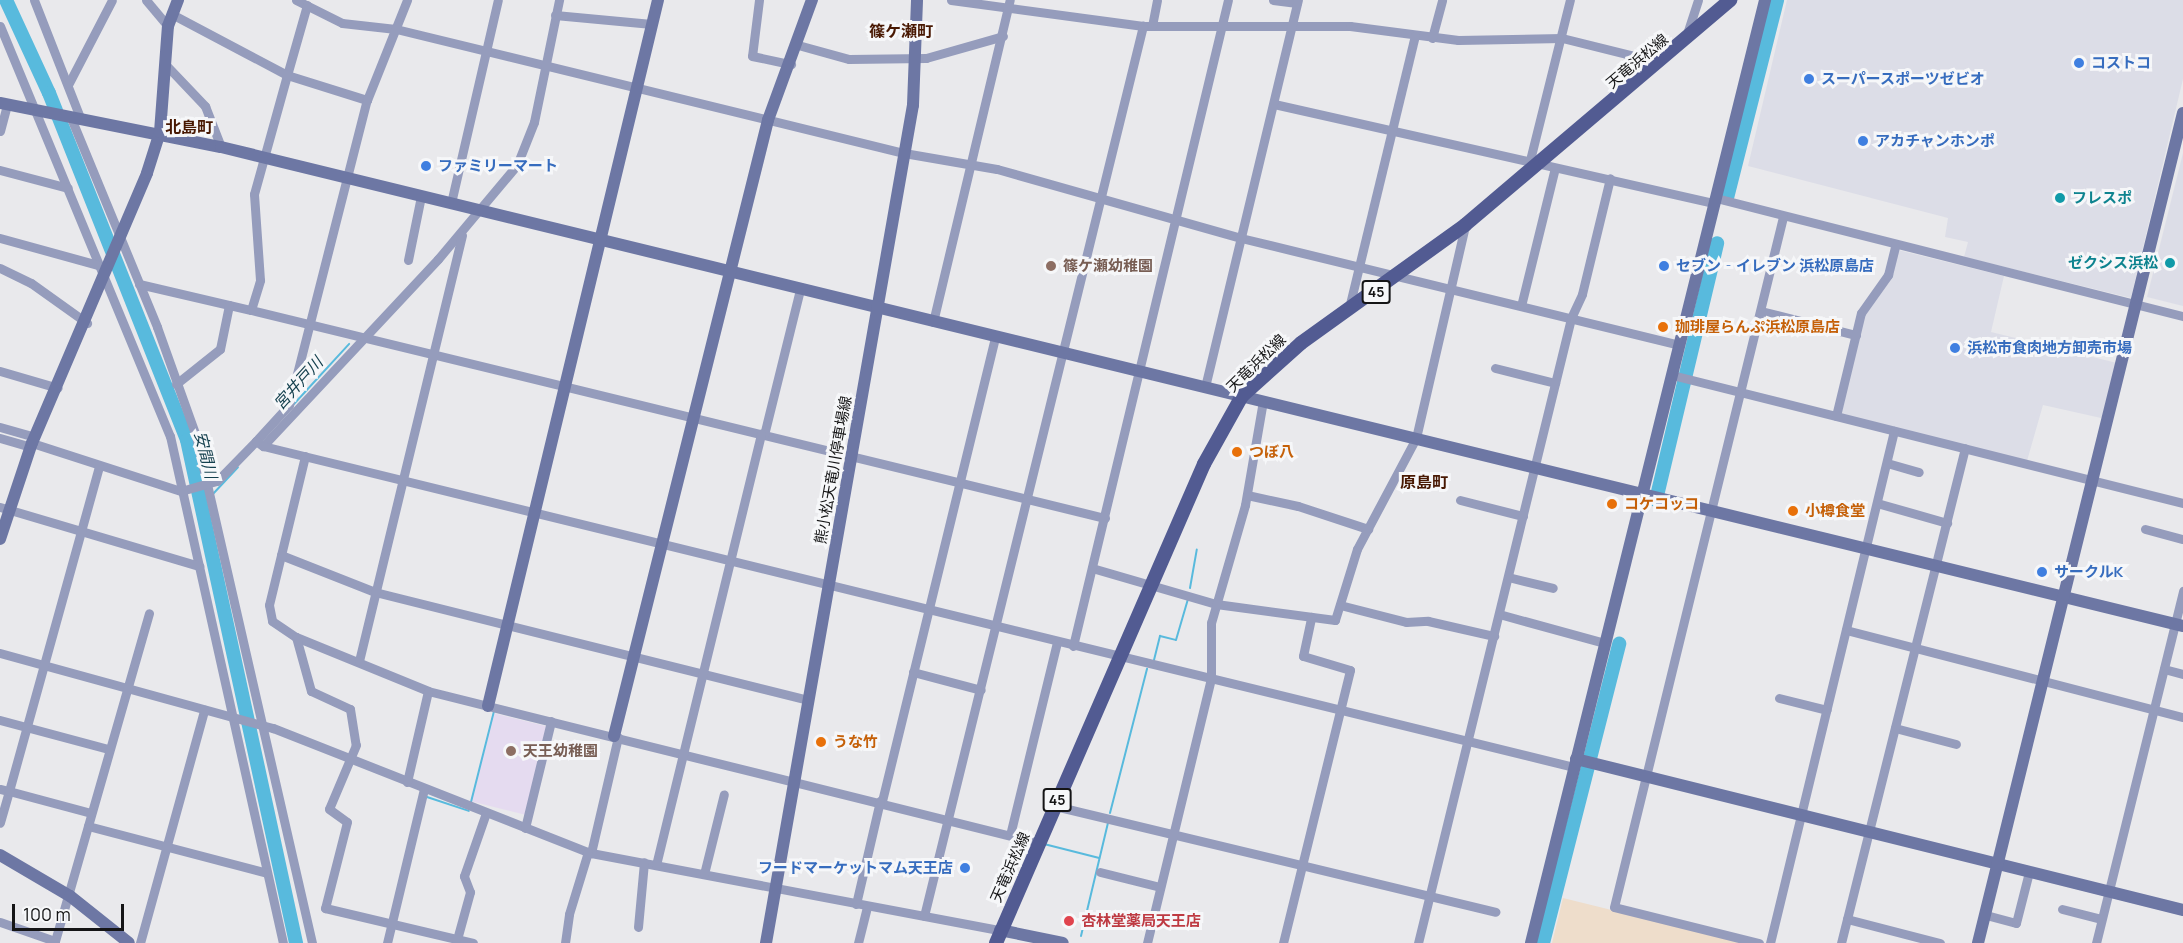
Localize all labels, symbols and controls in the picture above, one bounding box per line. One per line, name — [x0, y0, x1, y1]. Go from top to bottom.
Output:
district label: 篠ケ瀬町 — [869, 21, 933, 41]
street label: 天竜浜松線 — [1602, 30, 1672, 92]
place label: コストコ — [2091, 54, 2151, 72]
marker: コストコ — [2072, 56, 2086, 70]
place label: スーパースポーツゼビオ — [1821, 70, 1986, 88]
marker: スーパースポーツゼビオ — [1802, 72, 1816, 86]
district label: 北島町 — [165, 117, 213, 137]
place label: アカチャンホンポ — [1875, 132, 1995, 150]
marker: アカチャンホンポ — [1856, 134, 1870, 148]
place label: ファミリーマート — [438, 157, 558, 175]
marker: ファミリーマート — [419, 159, 433, 173]
place label: フレスポ — [2072, 189, 2132, 207]
marker: フレスポ — [2053, 191, 2067, 205]
place label: ゼクシス浜松 — [2068, 254, 2158, 272]
marker: ゼクシス浜松 — [2163, 256, 2177, 270]
place label: 篠ケ瀬幼稚園 — [1063, 257, 1153, 275]
place label: セブン‐イレブン 浜松原島店 — [1676, 257, 1874, 275]
marker: 篠ケ瀬幼稚園 — [1044, 259, 1058, 273]
marker: セブン‐イレブン 浜松原島店 — [1657, 259, 1671, 273]
road number: 45 — [1361, 281, 1391, 303]
place label: 珈琲屋らんぷ浜松原島店 — [1675, 318, 1840, 336]
marker: 珈琲屋らんぷ浜松原島店 — [1656, 320, 1670, 334]
street label: 天竜浜松線 — [1223, 330, 1289, 396]
place label: 浜松市食肉地方卸売市場 — [1967, 339, 2132, 357]
marker: 浜松市食肉地方卸売市場 — [1948, 341, 1962, 355]
water label: 宮井戸川 — [269, 353, 327, 413]
street label: 熊小松天竜川停車場線 — [811, 395, 855, 545]
water label: 安間川 — [191, 429, 221, 481]
place label: つぼ八 — [1249, 443, 1294, 461]
marker: つぼ八 — [1230, 445, 1244, 459]
district label: 原島町 — [1400, 472, 1448, 492]
place label: コケコッコ — [1624, 495, 1699, 513]
marker: コケコッコ — [1605, 497, 1619, 511]
place label: 小樽食堂 — [1805, 502, 1865, 520]
marker: 小樽食堂 — [1786, 504, 1800, 518]
place label: サークルK — [2054, 563, 2124, 581]
marker: サークルK — [2035, 565, 2049, 579]
place label: うな竹 — [833, 733, 878, 751]
marker: うな竹 — [814, 735, 828, 749]
place label: 天王幼稚園 — [523, 742, 598, 760]
marker: 天王幼稚園 — [504, 744, 518, 758]
road number: 45 — [1042, 789, 1072, 811]
street label: 天竜浜松線 — [987, 829, 1033, 905]
place label: フードマーケットマム天王店 — [758, 859, 953, 877]
marker: フードマーケットマム天王店 — [958, 861, 972, 875]
scale bar — [15, 892, 128, 930]
text: 100 m — [23, 902, 71, 926]
place label: 杏林堂薬局天王店 — [1081, 912, 1201, 930]
marker: 杏林堂薬局天王店 — [1062, 914, 1076, 928]

